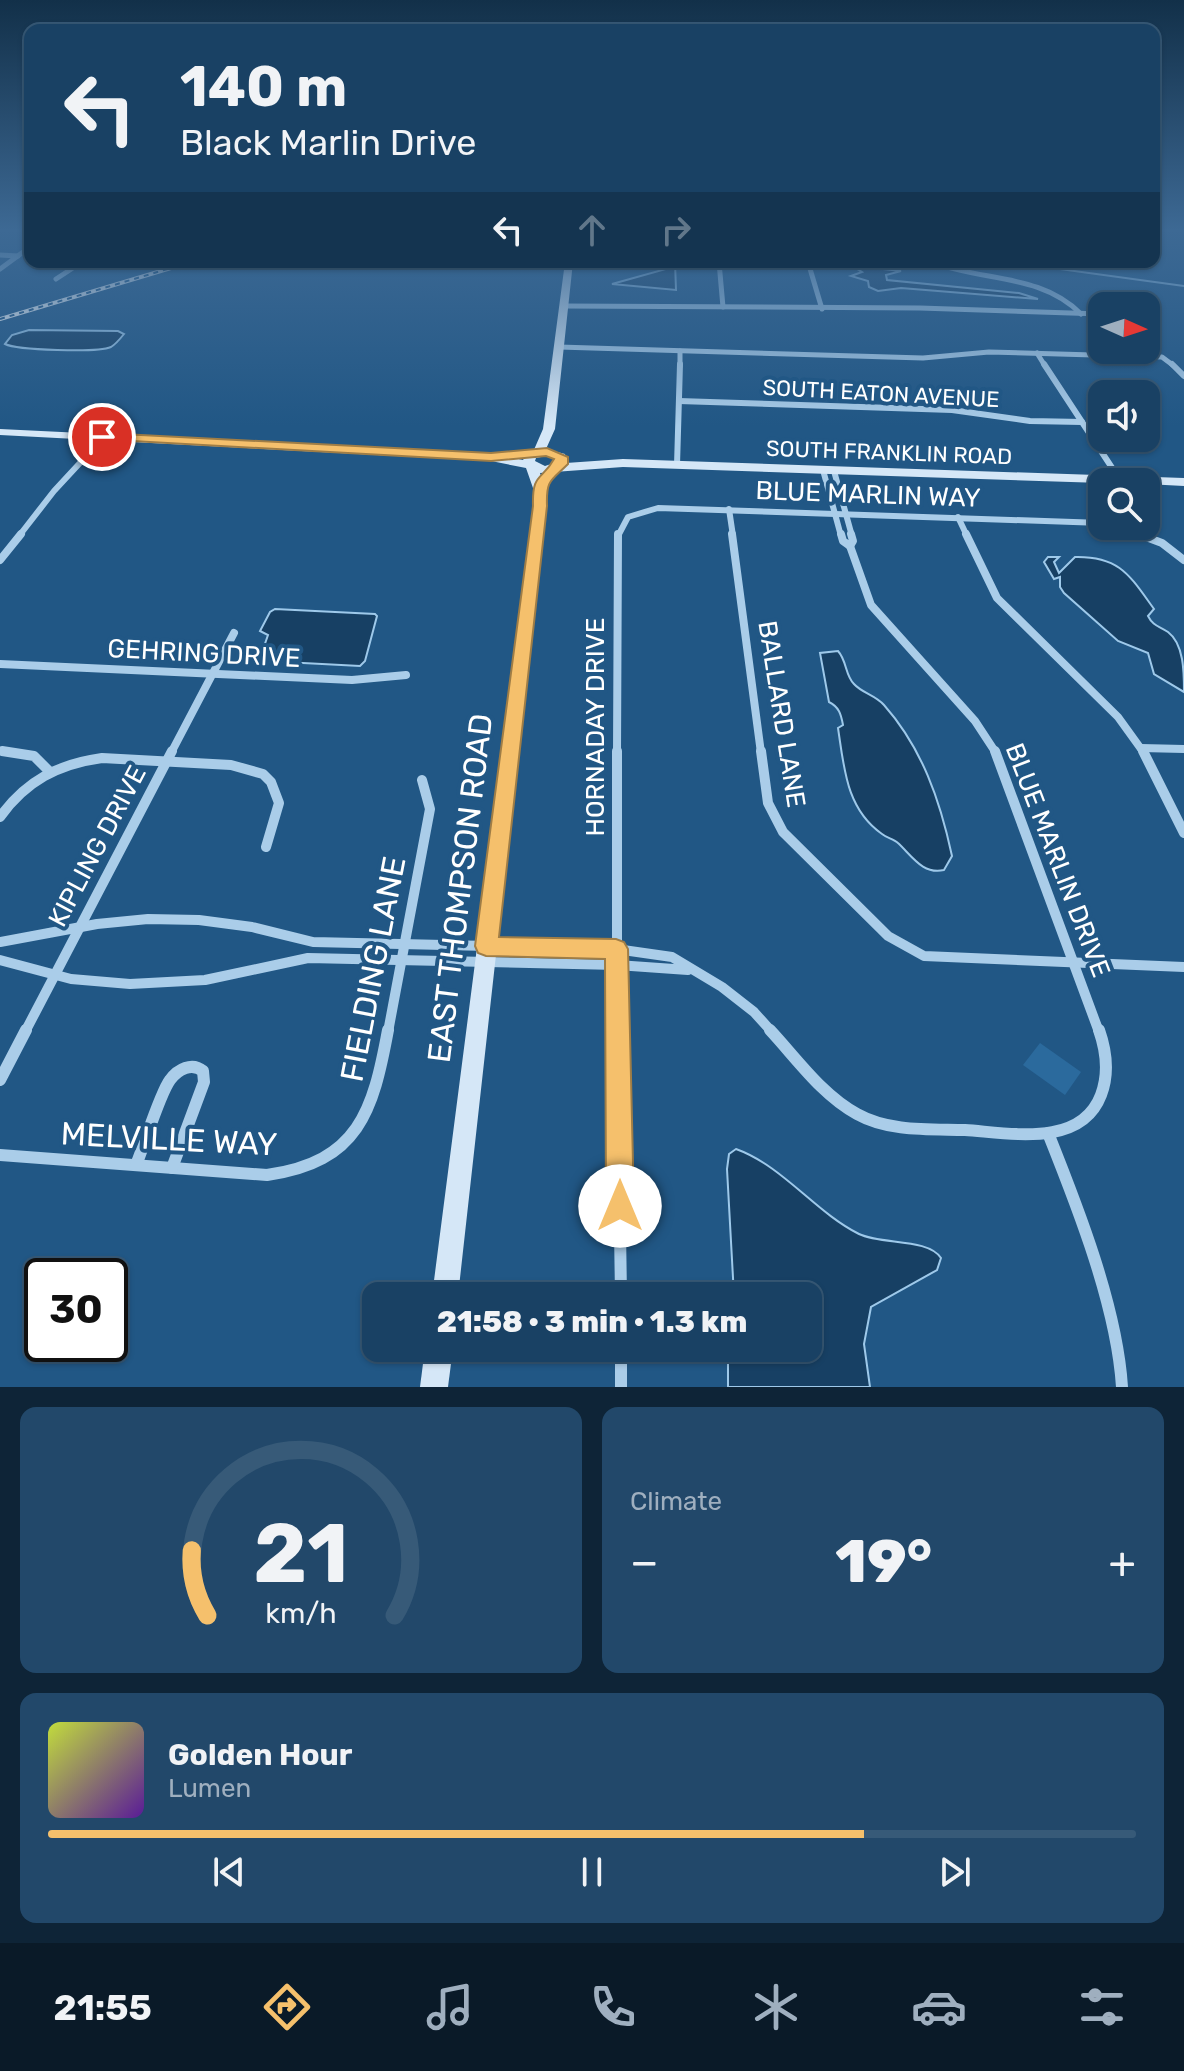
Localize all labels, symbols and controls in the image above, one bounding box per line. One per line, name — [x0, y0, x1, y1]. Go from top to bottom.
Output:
text: 140 m — [180, 54, 347, 120]
icon: left — [48, 56, 152, 160]
text: Black Marlin Drive — [180, 121, 476, 164]
icon: left — [486, 208, 530, 252]
icon: ahead — [570, 208, 614, 252]
icon: right — [654, 208, 698, 252]
north arrow — [1088, 292, 1160, 364]
map controls — [1088, 292, 1160, 540]
street label: SOUTH EATON AVENUE — [762, 374, 1000, 413]
button: sound — [1088, 380, 1160, 452]
pin — [68, 403, 136, 471]
icon: arrive — [80, 415, 124, 459]
street label: SOUTH FRANKLIN ROAD — [765, 435, 1013, 470]
button: search — [1088, 468, 1160, 540]
street label: BLUE MARLIN WAY — [755, 475, 981, 514]
street label: HORNADAY DRIVE — [580, 617, 611, 837]
street label: BALLARD LANE — [751, 619, 812, 810]
street label: GEHRING DRIVE — [107, 633, 301, 674]
street label: EAST THOMPSON ROAD — [420, 711, 500, 1065]
street label: BLUE MARLIN DRIVE — [999, 739, 1116, 982]
street label: KIPLING DRIVE — [42, 760, 153, 932]
street label: FIELDING LANE — [333, 853, 413, 1085]
street label: MELVILLE WAY — [60, 1114, 278, 1164]
position arrow — [578, 1164, 662, 1248]
speed limit sign: 30 — [24, 1258, 128, 1362]
text: 21:58 · 3 min · 1.3 km — [437, 1304, 747, 1340]
text: Climate — [630, 1486, 722, 1517]
text: 21 — [253, 1504, 349, 1603]
text: 19° — [835, 1526, 932, 1597]
text: − — [630, 1536, 659, 1588]
text: + — [1109, 1536, 1136, 1588]
text: km/h — [265, 1596, 337, 1630]
text: Golden Hour — [168, 1737, 352, 1773]
text: Lumen — [168, 1773, 251, 1804]
icon: previous — [207, 1850, 251, 1894]
icon: pause — [570, 1850, 614, 1894]
icon: next — [933, 1850, 977, 1894]
icon: directions — [259, 1979, 315, 2035]
icon: music — [422, 1979, 478, 2035]
icon: phone — [585, 1979, 641, 2035]
icon: climate — [748, 1979, 804, 2035]
icon: car — [911, 1979, 967, 2035]
icon: filters — [1074, 1979, 1130, 2035]
text: 21:55 — [54, 1986, 152, 2029]

